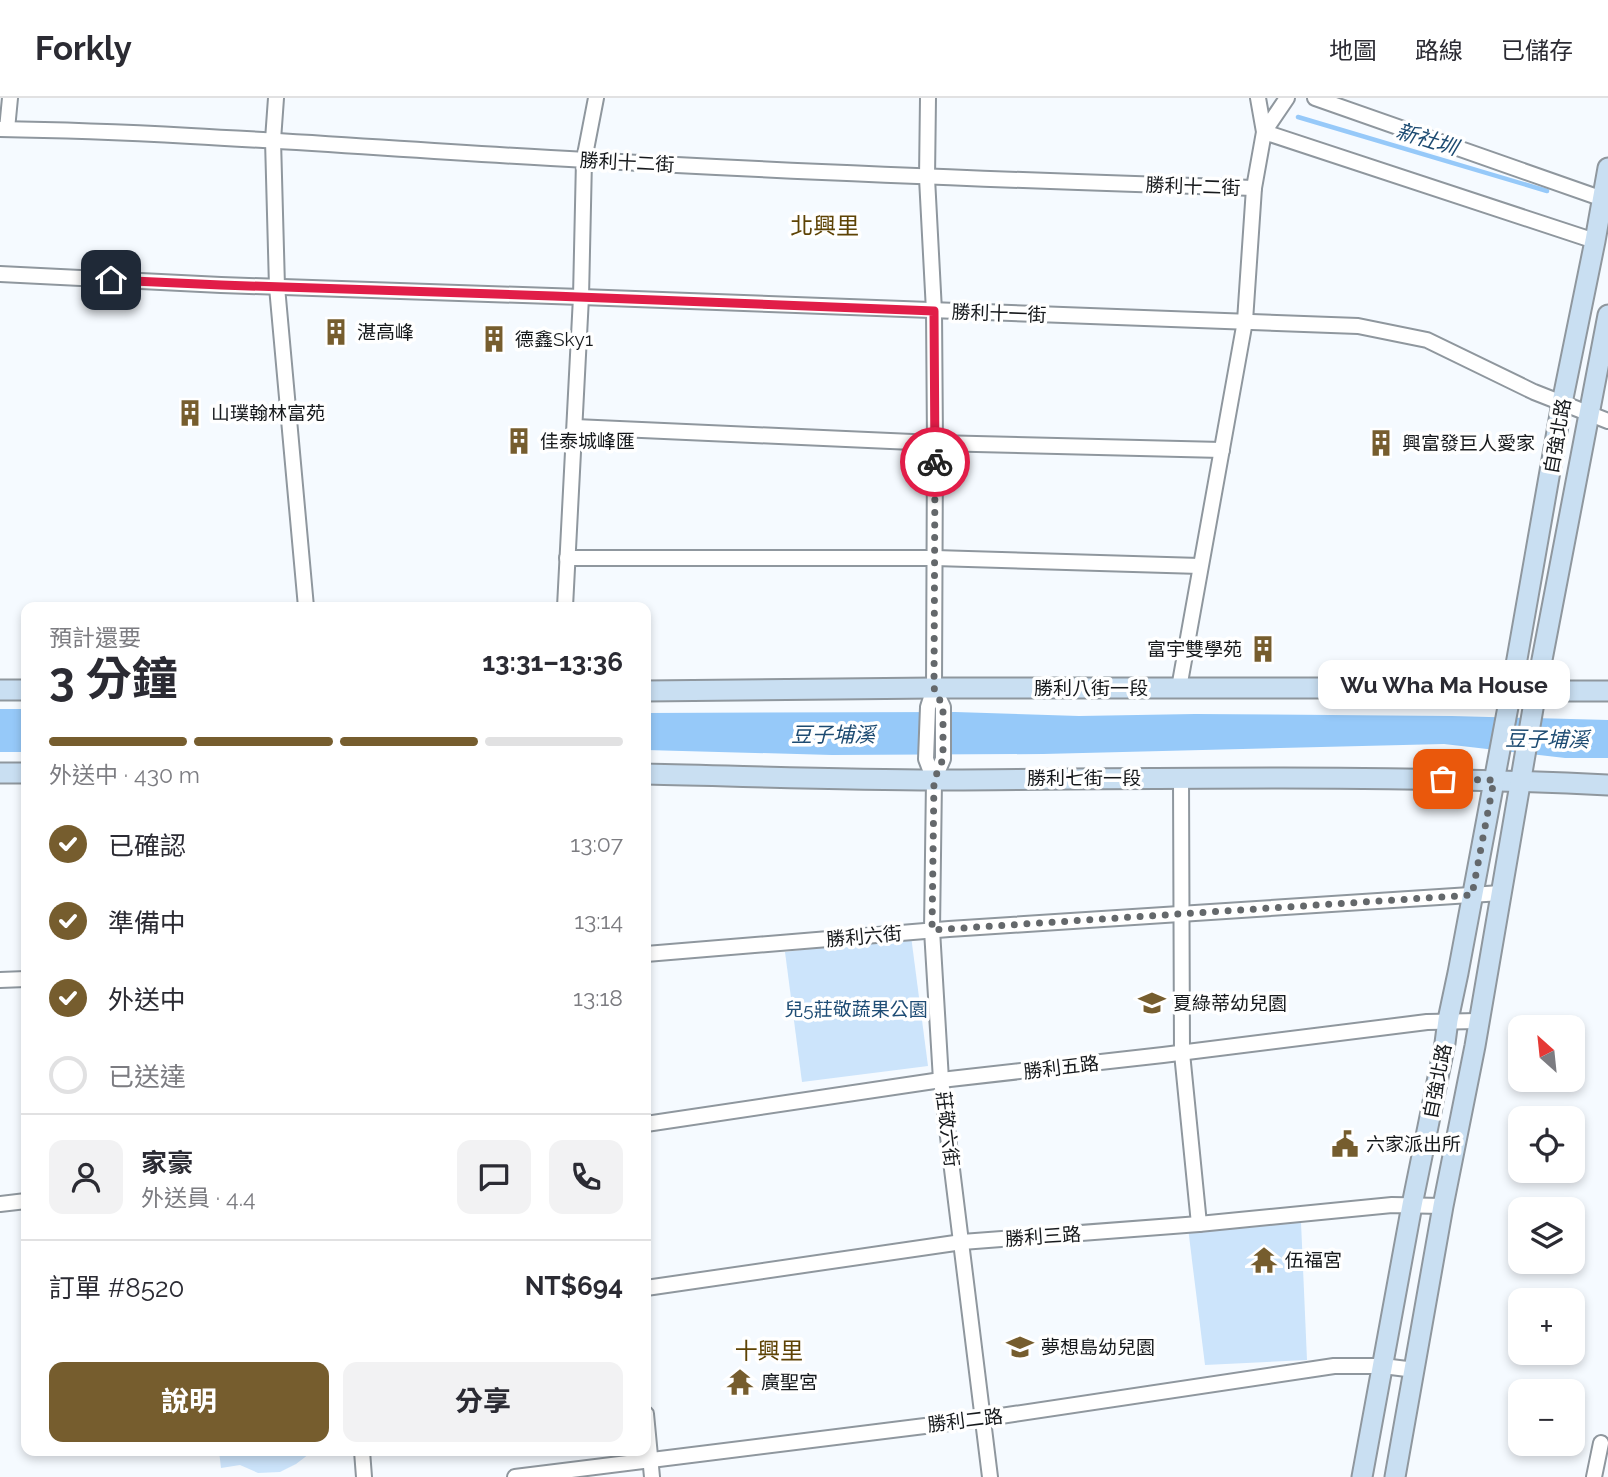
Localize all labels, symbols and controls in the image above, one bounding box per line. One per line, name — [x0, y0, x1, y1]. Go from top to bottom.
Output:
text: Forkly — [35, 29, 132, 68]
text: 地圖 — [1329, 36, 1377, 65]
text: 路線 — [1415, 36, 1463, 65]
text: 已儲存 — [1501, 36, 1573, 65]
water label: 新社圳 — [1393, 118, 1464, 161]
street label: 勝利十二街 — [579, 149, 675, 175]
street label: 勝利十二街 — [1145, 173, 1241, 199]
district label: 北興里 — [791, 212, 860, 239]
pin — [81, 250, 141, 310]
icon: home — [92, 261, 130, 299]
street label: 勝利十一街 — [951, 300, 1047, 326]
building icon: 湛高峰 — [321, 317, 351, 347]
place label: 湛高峰 — [357, 321, 414, 343]
building icon: 德鑫Sky1 — [479, 324, 509, 354]
place label: 德鑫Sky1 — [515, 328, 593, 350]
street label: 自強北路 — [1540, 397, 1574, 475]
building icon: 山璞翰林富苑 — [175, 398, 205, 428]
place label: 山璞翰林富苑 — [211, 402, 325, 424]
building icon: 佳泰城峰匯 — [504, 426, 534, 456]
courier — [900, 427, 970, 497]
building icon: 興富發巨人愛家 — [1366, 428, 1396, 458]
place label: 佳泰城峰匯 — [540, 430, 635, 452]
place label: 興富發巨人愛家 — [1402, 432, 1535, 454]
icon: bike — [916, 443, 954, 481]
text: 預計還要 — [49, 624, 141, 651]
building icon: 富宇雙學苑 — [1248, 634, 1278, 664]
place label: 富宇雙學苑 — [1147, 638, 1242, 660]
text: 13:31–13:36 — [482, 647, 623, 677]
text: 3 分鐘 — [49, 652, 178, 706]
callout: Wu Wha Ma House — [1317, 660, 1569, 709]
text: Wu Wha Ma House — [1340, 671, 1548, 698]
street label: 勝利八街一段 — [1034, 677, 1148, 699]
water label: 豆子埔溪 — [791, 722, 878, 747]
water label: 豆子埔溪 — [1505, 726, 1592, 752]
pin — [1413, 749, 1473, 809]
icon: bag — [1424, 760, 1462, 798]
text: 外送中 · 430 m — [49, 761, 200, 788]
street label: 勝利七街一段 — [1027, 767, 1141, 789]
icon: check — [49, 825, 87, 863]
text: 13:07 — [570, 830, 623, 857]
text: 已確認 — [108, 831, 186, 861]
icon: check — [49, 902, 87, 940]
text: 13:14 — [574, 907, 623, 934]
text: 準備中 — [108, 908, 186, 938]
street label: 勝利六街 — [825, 922, 903, 950]
icon: check — [49, 979, 87, 1017]
text: 13:18 — [573, 984, 623, 1011]
text: 外送中 — [108, 985, 186, 1015]
school or university icon: 夏綠蒂幼兒園 — [1137, 988, 1167, 1018]
place label: 夏綠蒂幼兒園 — [1173, 992, 1287, 1014]
park label: 兒5莊敬蔬果公園 — [784, 998, 928, 1020]
north arrow — [1508, 1015, 1586, 1092]
map controls — [1508, 1015, 1585, 1456]
street label: 自強北路 — [1419, 1042, 1455, 1120]
street label: 勝利五路 — [1022, 1051, 1100, 1083]
text: 已送達 — [108, 1062, 186, 1092]
street label: 莊敬六街 — [932, 1090, 964, 1168]
button: locate — [1508, 1106, 1585, 1183]
public building icon: 六家派出所 — [1330, 1129, 1360, 1159]
place label: 六家派出所 — [1366, 1133, 1461, 1155]
button: person — [49, 1140, 123, 1214]
button: chat — [457, 1140, 531, 1214]
button: phone — [549, 1140, 623, 1214]
text: 家豪 — [141, 1148, 193, 1178]
text: 外送員 · 4.4 — [141, 1184, 256, 1211]
button: layers — [1508, 1197, 1585, 1274]
street label: 勝利三路 — [1004, 1222, 1082, 1250]
temple icon: 伍福宮 — [1249, 1245, 1279, 1275]
place label: 伍福宮 — [1285, 1249, 1342, 1271]
text: NT$694 — [525, 1271, 623, 1301]
text: 訂單 #8520 — [49, 1273, 184, 1303]
button: + — [1508, 1288, 1585, 1365]
school or university icon: 夢想島幼兒園 — [1005, 1332, 1035, 1362]
place label: 夢想島幼兒園 — [1041, 1336, 1155, 1358]
district label: 十興里 — [735, 1337, 804, 1364]
button: 說明 — [49, 1362, 329, 1442]
button: 分享 — [343, 1362, 623, 1442]
temple icon: 廣聖宮 — [725, 1367, 755, 1397]
place label: 廣聖宮 — [761, 1371, 818, 1393]
button: − — [1508, 1379, 1585, 1456]
street label: 勝利二路 — [926, 1404, 1004, 1436]

